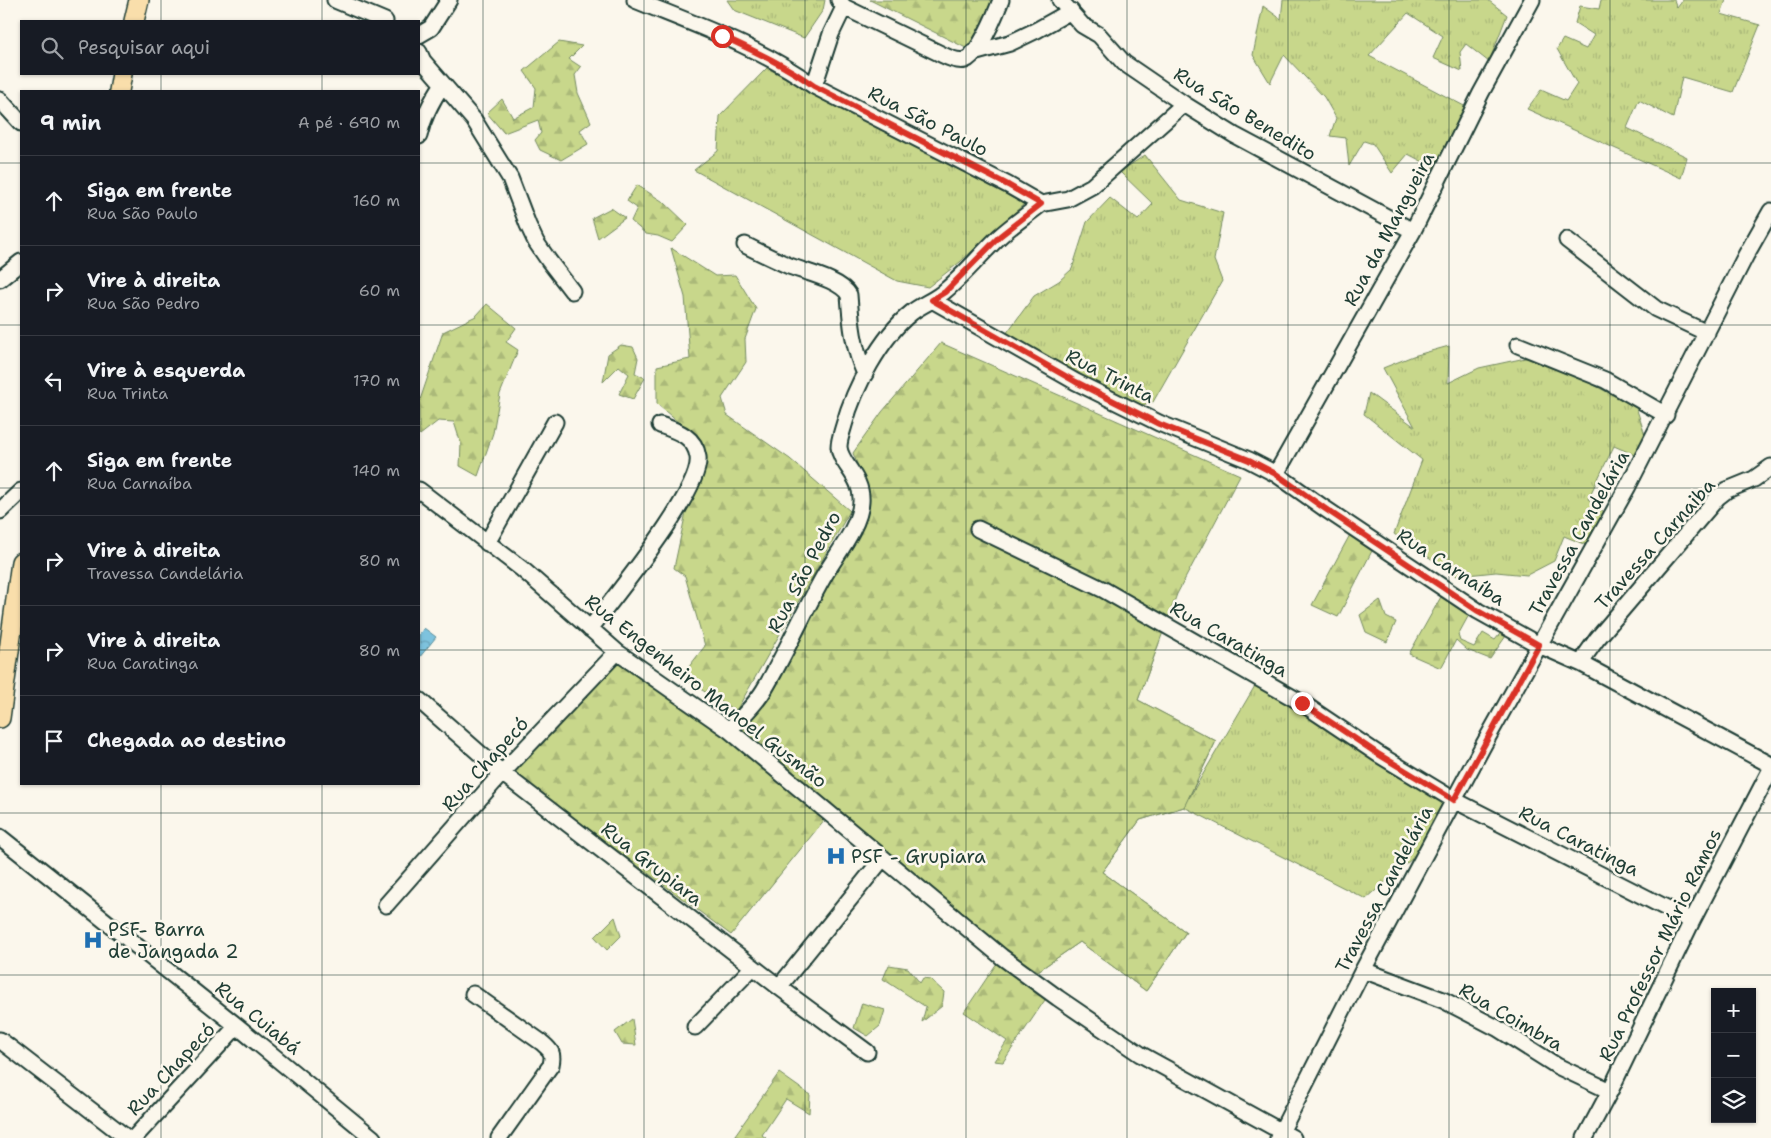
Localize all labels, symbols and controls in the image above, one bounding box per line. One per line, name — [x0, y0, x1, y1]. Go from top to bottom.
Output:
search box — [20, 20, 420, 75]
route start — [711, 25, 734, 48]
icon: search — [38, 34, 66, 62]
text: Pesquisar aqui — [78, 35, 210, 60]
street label: Rua São Benedito — [1169, 62, 1321, 166]
street label: Rua São Paulo — [864, 80, 992, 162]
text: 9 min — [40, 109, 101, 137]
text: A pé · 690 m — [298, 112, 400, 133]
street label: Rua da Mangueira — [1338, 147, 1440, 310]
text: Siga em frente — [87, 178, 232, 203]
icon: ahead — [40, 187, 68, 215]
text: 160 m — [353, 190, 400, 211]
text: Rua São Paulo — [87, 203, 198, 224]
text: Vire à direita — [87, 268, 220, 293]
icon: right — [40, 277, 68, 305]
text: 60 m — [359, 280, 400, 301]
text: Rua São Pedro — [87, 293, 200, 314]
street label: Rua Trinta — [1061, 343, 1159, 409]
text: Vire à esquerda — [87, 358, 245, 383]
icon: left — [40, 367, 68, 395]
text: 170 m — [353, 370, 400, 391]
text: Rua Trinta — [87, 383, 168, 404]
street label: Travessa Candelária — [1523, 446, 1635, 620]
text: Siga em frente — [87, 448, 232, 473]
icon: ahead — [40, 457, 68, 485]
text: 140 m — [353, 460, 400, 481]
text: Rua Carnaíba — [87, 473, 192, 494]
street label: Travessa Carnaiba — [1589, 473, 1721, 615]
street label: Rua São Pedro — [761, 507, 847, 637]
street label: Rua Carnaíba — [1392, 523, 1510, 612]
text: Vire à direita — [87, 538, 220, 563]
icon: right — [40, 547, 68, 575]
text: 80 m — [359, 550, 400, 571]
text: Travessa Candelária — [87, 563, 243, 584]
street label: Rua Engenheiro Manoel Gusmão — [580, 588, 832, 794]
street label: Rua Caratinga — [1166, 595, 1293, 683]
text: Vire à direita — [87, 628, 220, 653]
icon: right — [40, 637, 68, 665]
text: 80 m — [359, 640, 400, 661]
text: Rua Caratinga — [87, 653, 198, 674]
route end — [1291, 692, 1314, 715]
street label: Rua Chapecó — [436, 712, 534, 816]
icon: arrive — [40, 727, 68, 755]
text: Chegada ao destino — [87, 728, 286, 753]
street label: Rua Caratinga — [1515, 800, 1644, 882]
street label: Travessa Candelária — [1329, 801, 1439, 977]
street label: Rua Grupiara — [596, 817, 708, 912]
street label: Rua Professor Mário Ramos — [1593, 824, 1727, 1066]
place label: PSF - Grupiara — [851, 844, 986, 869]
hospital icon: PSF - Grupiara — [825, 845, 847, 867]
place label: PSF- Barra de Jangada 2 — [108, 917, 239, 964]
hospital icon: PSF- Barra de Jangada 2 — [82, 929, 104, 951]
street label: Rua Cuiabá — [210, 976, 306, 1060]
street label: Rua Coimbra — [1454, 977, 1568, 1057]
map controls — [1711, 988, 1756, 1123]
button: + — [1711, 988, 1756, 1033]
street label: Rua Chapecó — [121, 1017, 221, 1121]
button: − — [1711, 1033, 1756, 1078]
button: layers — [1711, 1078, 1756, 1123]

